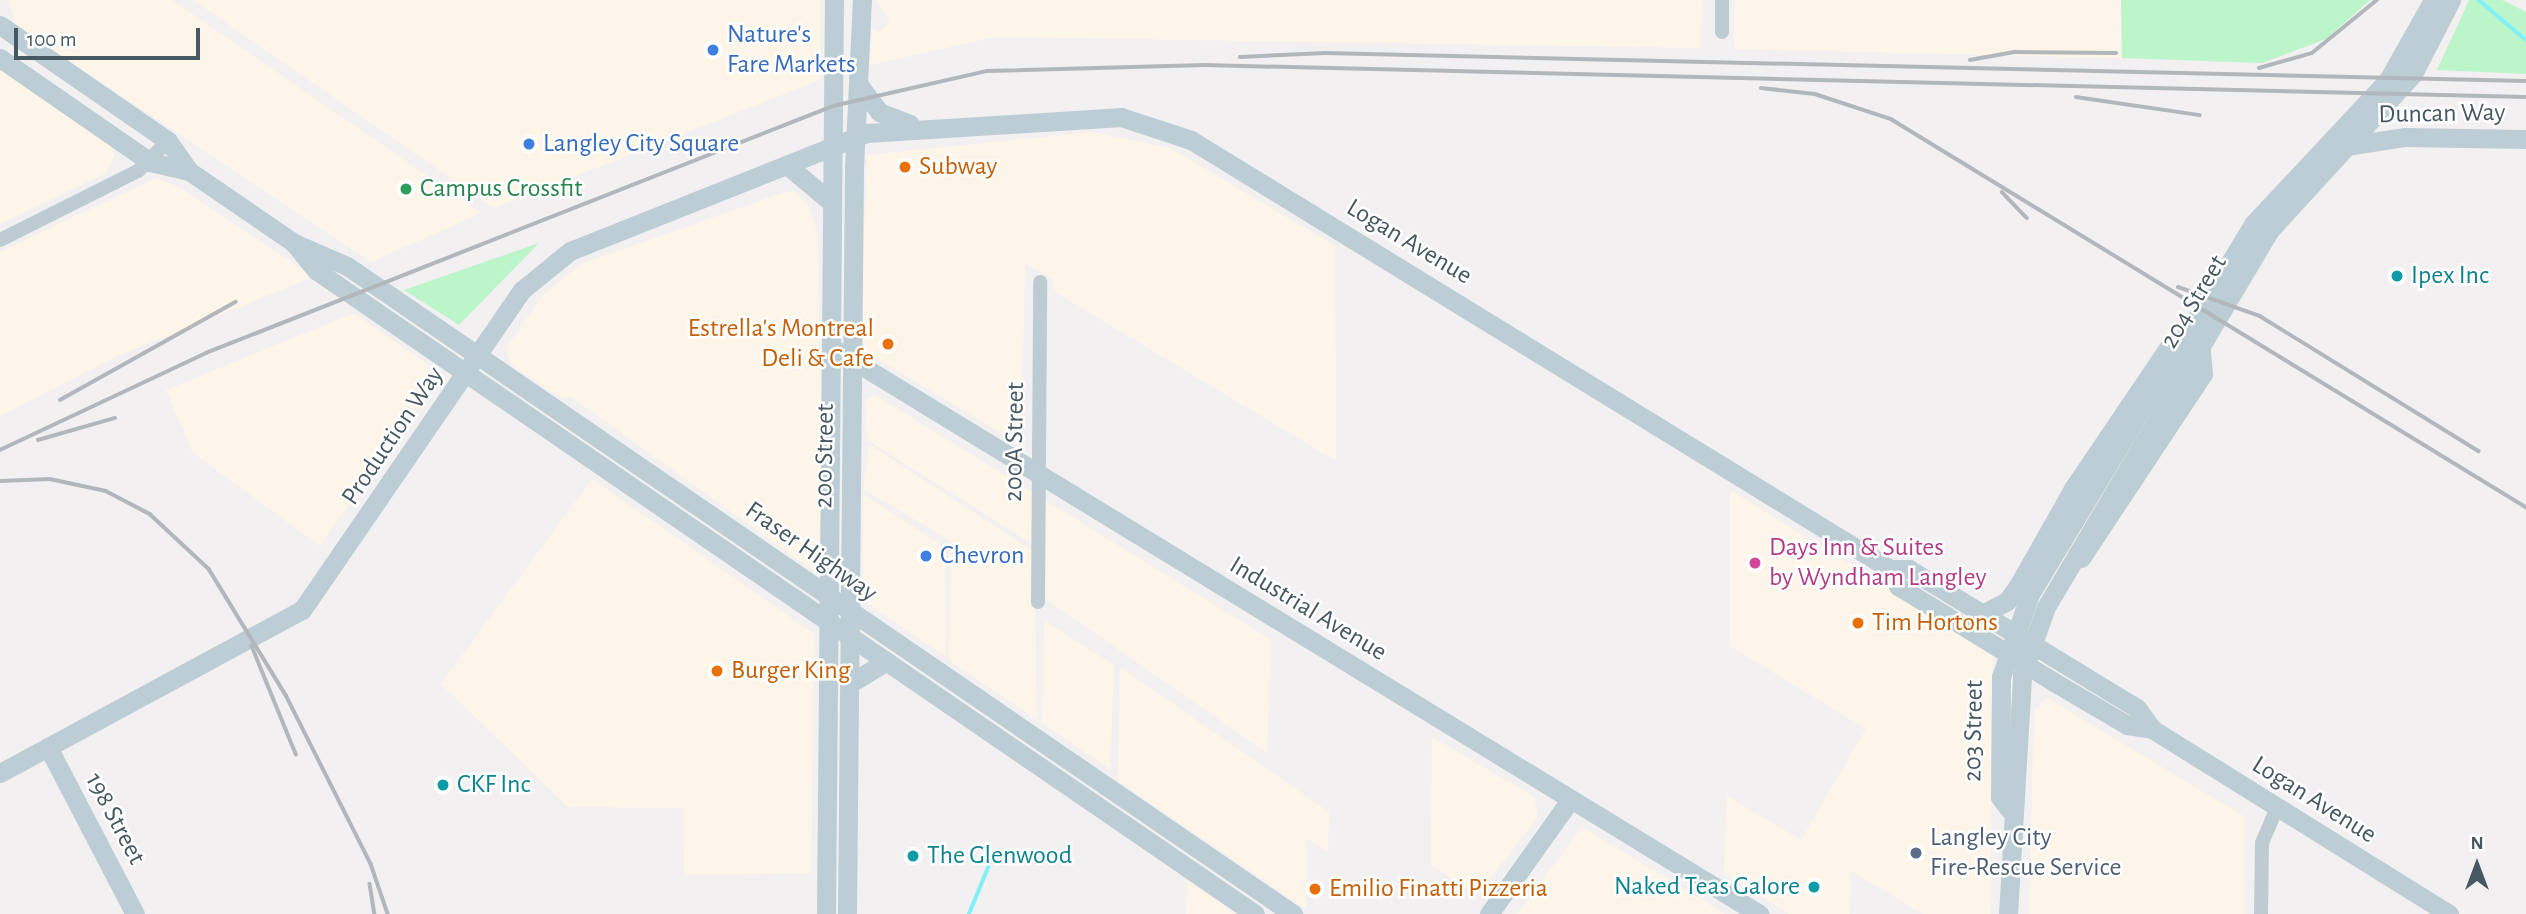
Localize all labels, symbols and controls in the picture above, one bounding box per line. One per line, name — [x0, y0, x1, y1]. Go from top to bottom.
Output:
scale bar — [18, 14, 203, 58]
place label: Nature's Fare Markets — [727, 19, 856, 80]
text: 100 m — [27, 29, 77, 50]
marker: Nature's Fare Markets — [705, 42, 721, 58]
street label: Duncan Way — [2378, 97, 2506, 131]
place label: Langley City Square — [543, 128, 739, 160]
marker: Langley City Square — [521, 136, 537, 152]
place label: Subway — [919, 151, 997, 183]
marker: Subway — [897, 159, 913, 175]
place label: Campus Crossfit — [420, 173, 583, 205]
marker: Campus Crossfit — [398, 181, 414, 197]
street label: Logan Avenue — [1341, 192, 1477, 292]
street label: 204 Street — [2154, 250, 2234, 354]
place label: Ipex Inc — [2411, 260, 2489, 292]
marker: Ipex Inc — [2389, 268, 2405, 284]
place label: Estrella's Montreal Deli & Cafe — [688, 313, 874, 374]
marker: Estrella's Montreal Deli & Cafe — [880, 336, 896, 352]
street label: Production Way — [335, 361, 451, 511]
street label: 200A Street — [998, 382, 1032, 502]
street label: 200 Street — [808, 403, 842, 509]
street label: Fraser Highway — [739, 495, 883, 609]
place label: Days Inn & Suites by Wyndham Langley — [1769, 532, 1986, 594]
place label: Chevron — [940, 540, 1024, 572]
marker: Chevron — [918, 548, 934, 564]
street label: Industrial Avenue — [1224, 550, 1392, 668]
marker: Days Inn & Suites by Wyndham Langley — [1747, 555, 1763, 571]
place label: Tim Hortons — [1872, 607, 1998, 639]
marker: Tim Hortons — [1850, 615, 1866, 631]
place label: Burger King — [731, 655, 850, 687]
marker: Burger King — [709, 663, 725, 679]
street label: 203 Street — [1958, 680, 1990, 782]
street label: Logan Avenue — [2246, 749, 2382, 851]
street label: 198 Street — [78, 768, 152, 870]
place label: CKF Inc — [457, 769, 530, 801]
marker: CKF Inc — [435, 777, 451, 793]
place label: Langley City Fire-Rescue Service — [1930, 822, 2121, 884]
north arrow — [2442, 830, 2512, 900]
text: N — [2470, 834, 2484, 853]
place label: The Glenwood — [927, 840, 1072, 872]
marker: Langley City Fire-Rescue Service — [1908, 845, 1924, 861]
marker: The Glenwood — [905, 848, 921, 864]
place label: Naked Teas Galore — [1614, 871, 1800, 903]
place label: Emilio Finatti Pizzeria — [1329, 873, 1548, 905]
marker: Naked Teas Galore — [1806, 879, 1822, 895]
marker: Emilio Finatti Pizzeria — [1307, 881, 1323, 897]

